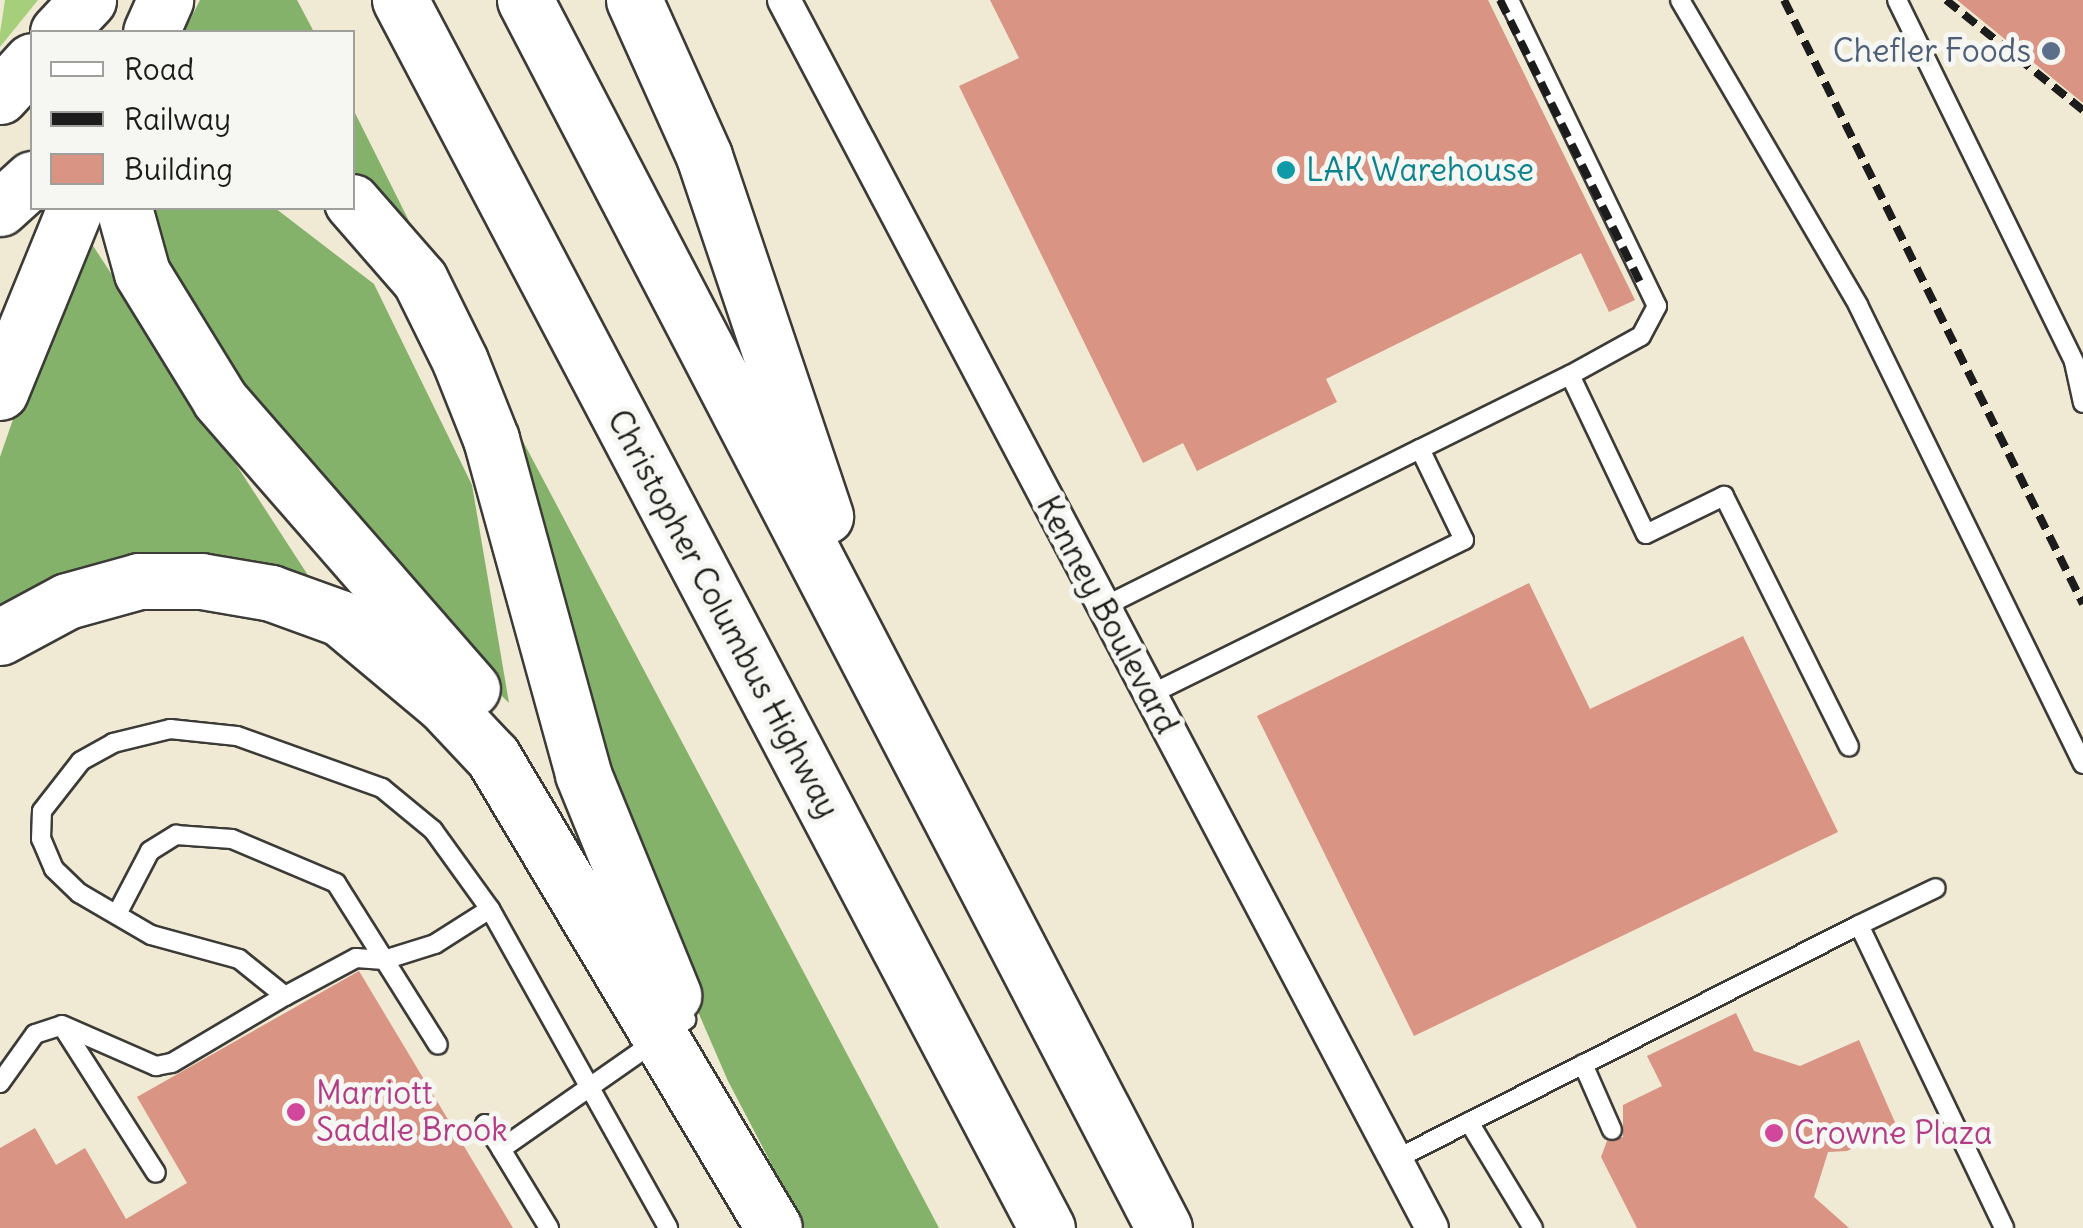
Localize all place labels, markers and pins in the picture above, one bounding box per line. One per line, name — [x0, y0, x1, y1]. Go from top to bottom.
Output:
place label: Chefler Foods — [1833, 32, 2031, 70]
marker: Chefler Foods — [2040, 40, 2062, 62]
place label: LAK Warehouse — [1306, 151, 1534, 189]
marker: LAK Warehouse — [1275, 159, 1297, 181]
place label: Marriott Saddle Brook — [316, 1075, 508, 1150]
marker: Marriott Saddle Brook — [285, 1101, 307, 1123]
place label: Crowne Plaza — [1794, 1114, 1992, 1152]
marker: Crowne Plaza — [1763, 1122, 1785, 1144]

